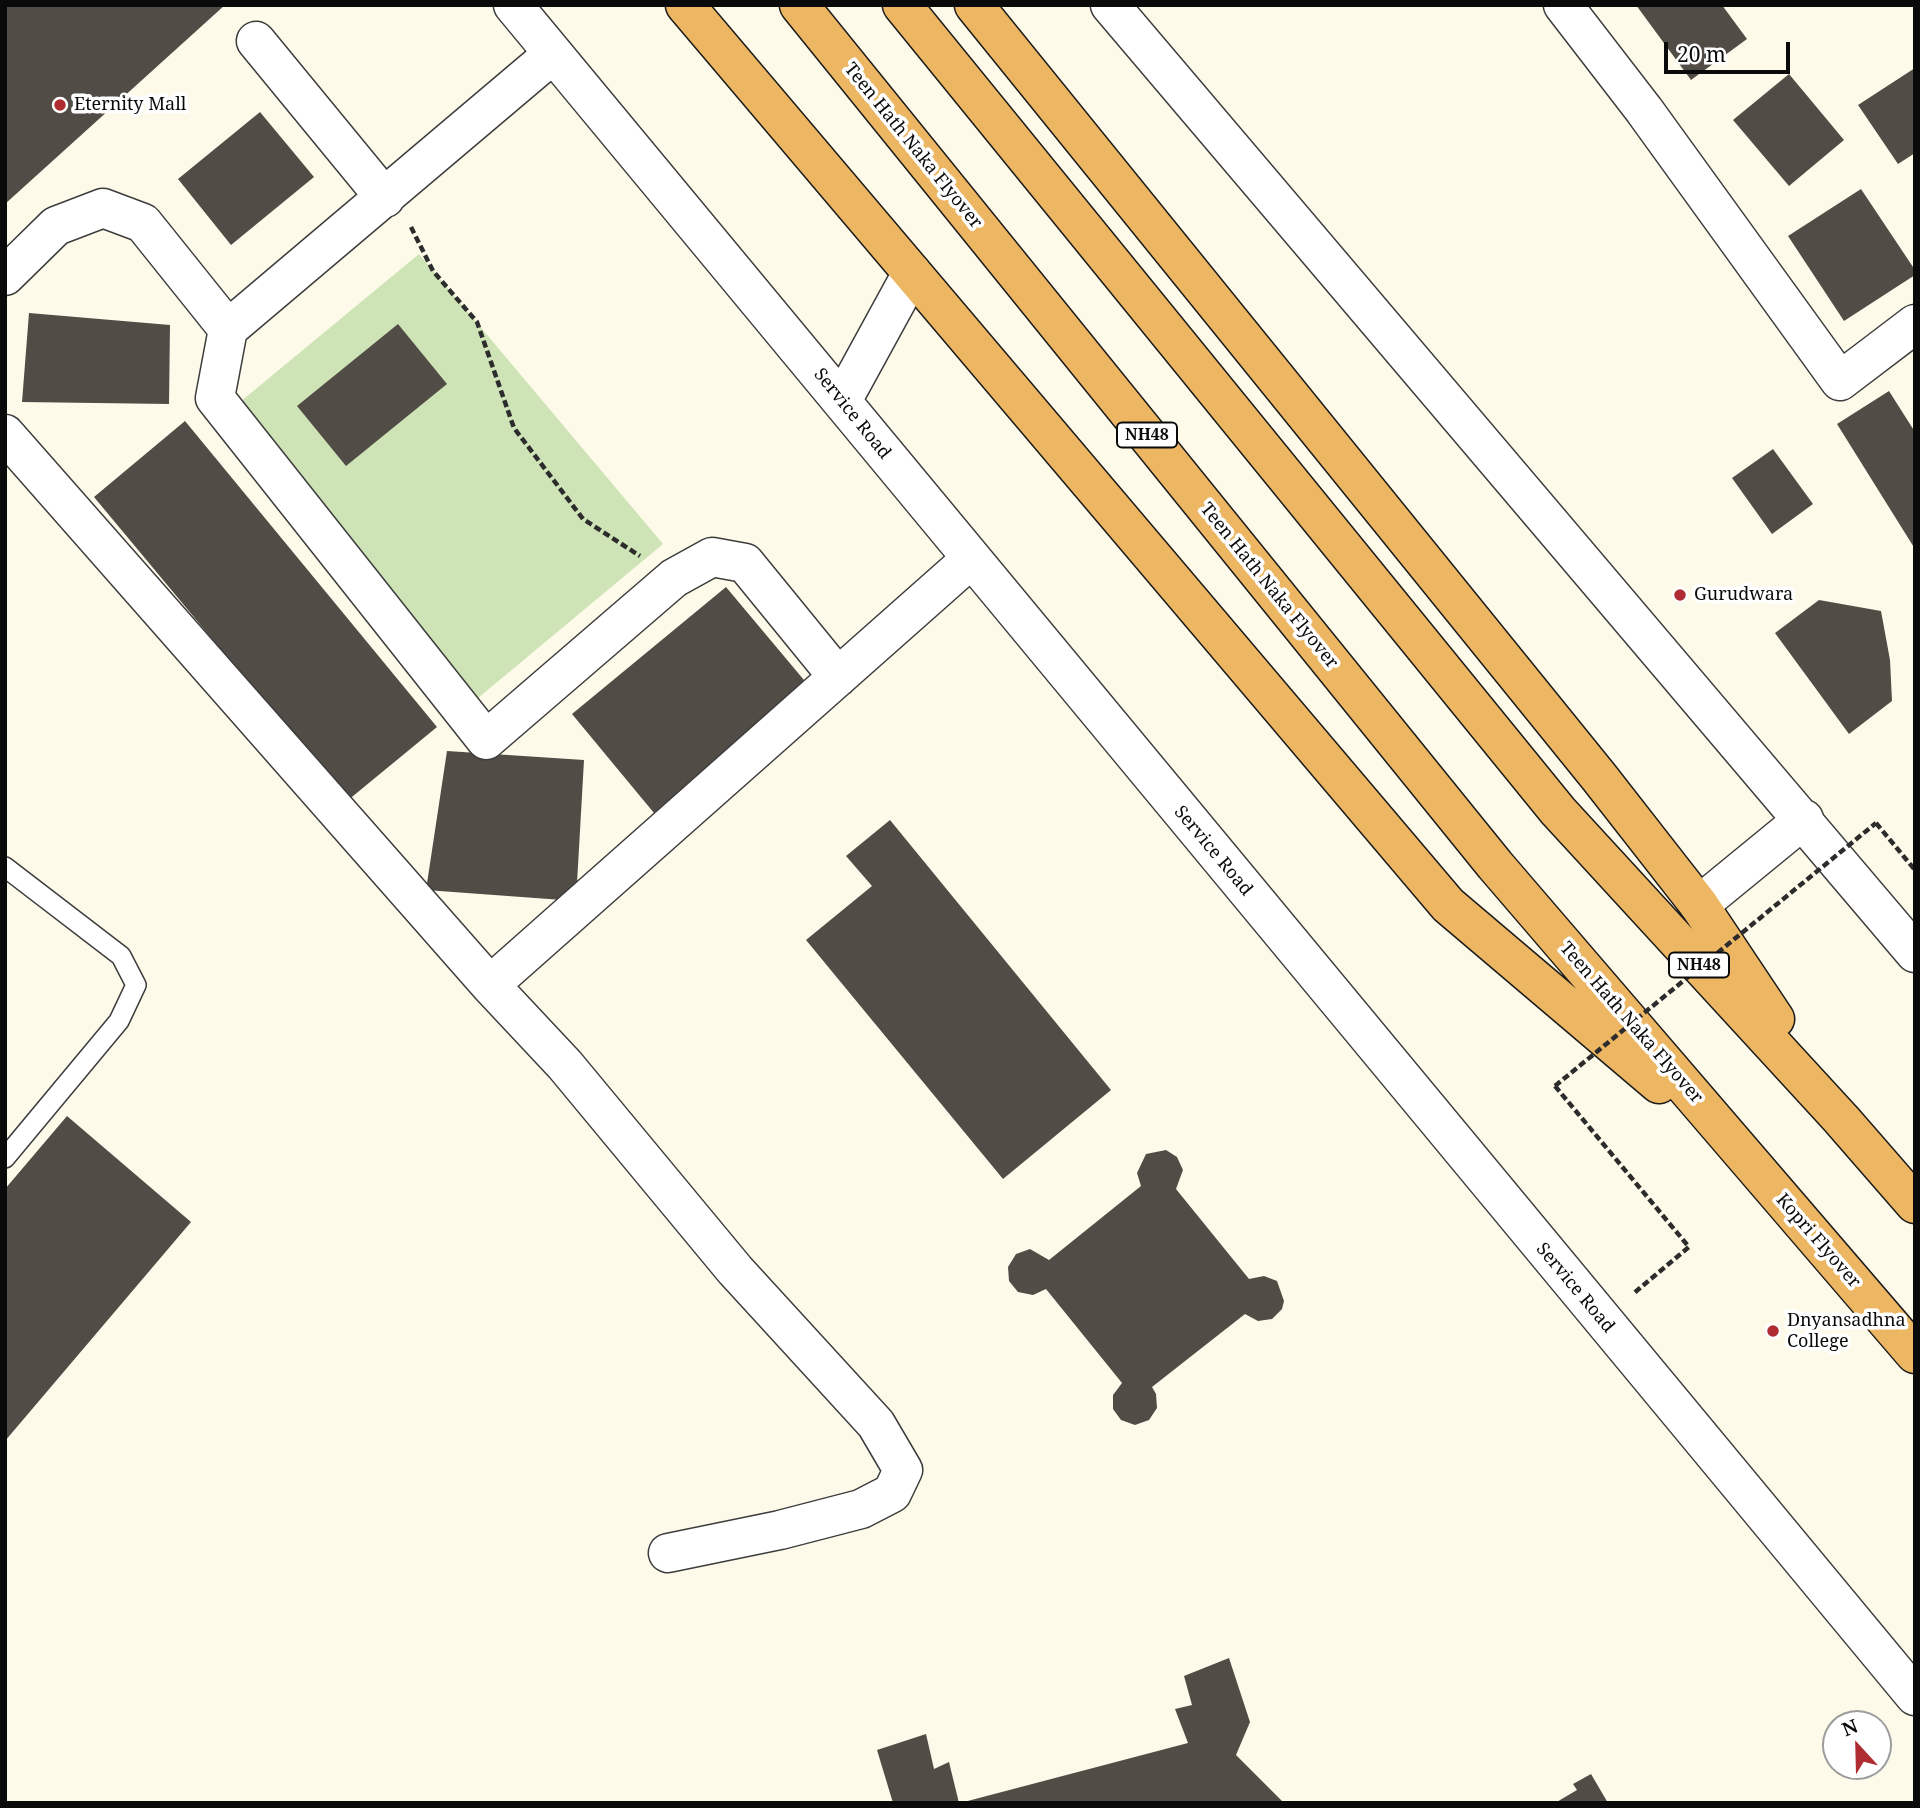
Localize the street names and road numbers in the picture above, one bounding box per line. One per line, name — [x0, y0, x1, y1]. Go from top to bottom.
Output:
street label: Teen Hath Naka Flyover — [839, 59, 987, 233]
street label: Service Road — [809, 364, 895, 464]
road number: NH48 — [1117, 422, 1177, 448]
street label: Teen Hath Naka Flyover — [1195, 499, 1343, 673]
street label: Service Road — [1169, 802, 1257, 900]
street label: Teen Hath Naka Flyover — [1555, 938, 1707, 1108]
road number: NH48 — [1669, 953, 1729, 978]
street label: Kopri Flyover — [1771, 1189, 1865, 1293]
street label: Service Road — [1531, 1239, 1619, 1337]

